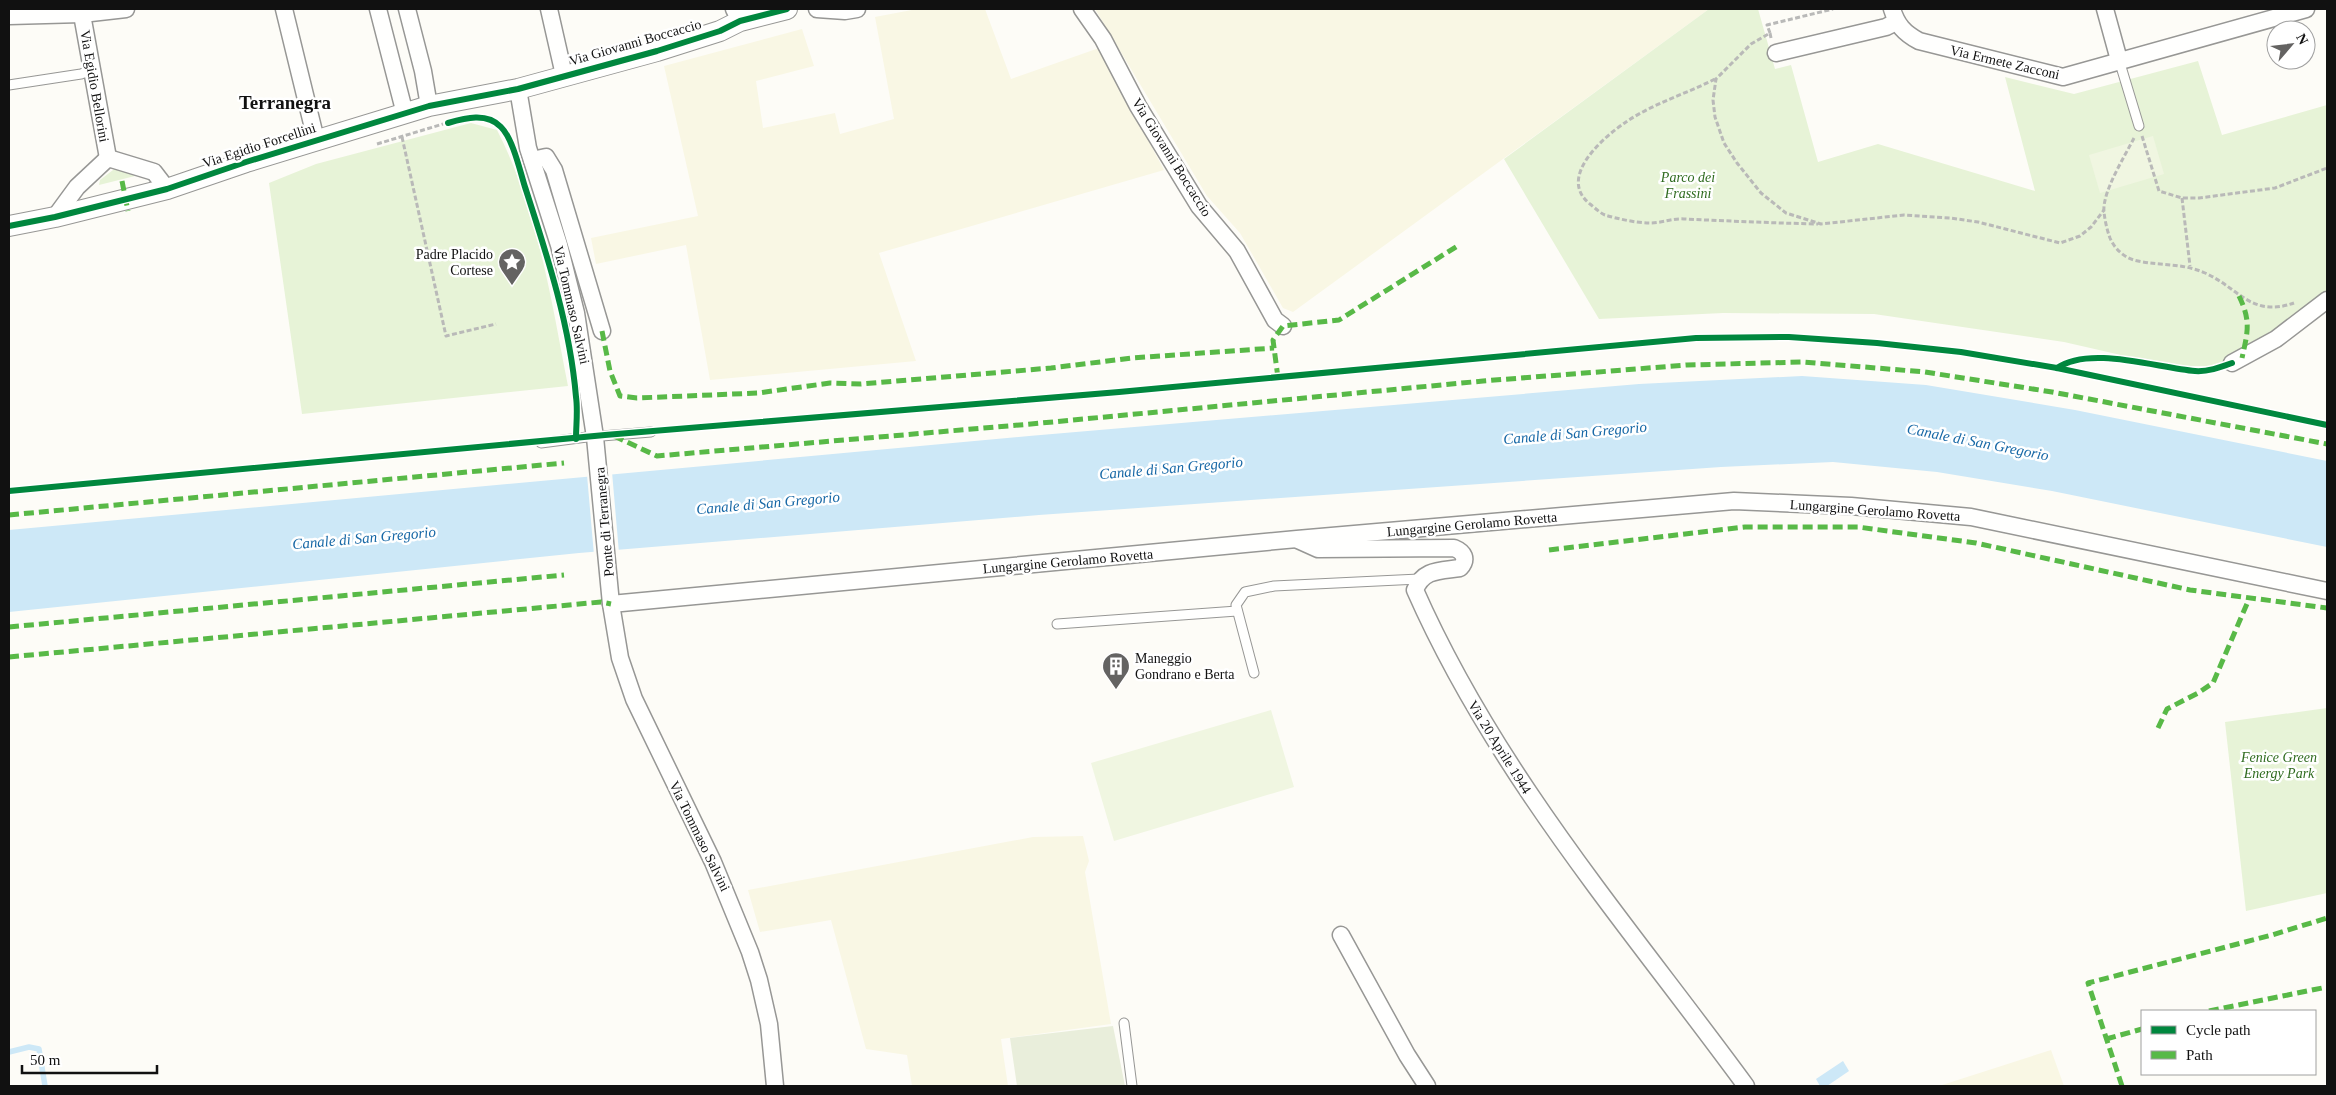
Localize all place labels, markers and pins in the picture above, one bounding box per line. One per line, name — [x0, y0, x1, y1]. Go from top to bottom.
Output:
place label: Padre Placido Cortese — [416, 247, 493, 278]
place icon: Padre Placido Cortese — [497, 247, 527, 286]
building icon: Maneggio Gondrano e Berta — [1101, 651, 1131, 690]
place label: Maneggio Gondrano e Berta — [1135, 651, 1235, 682]

